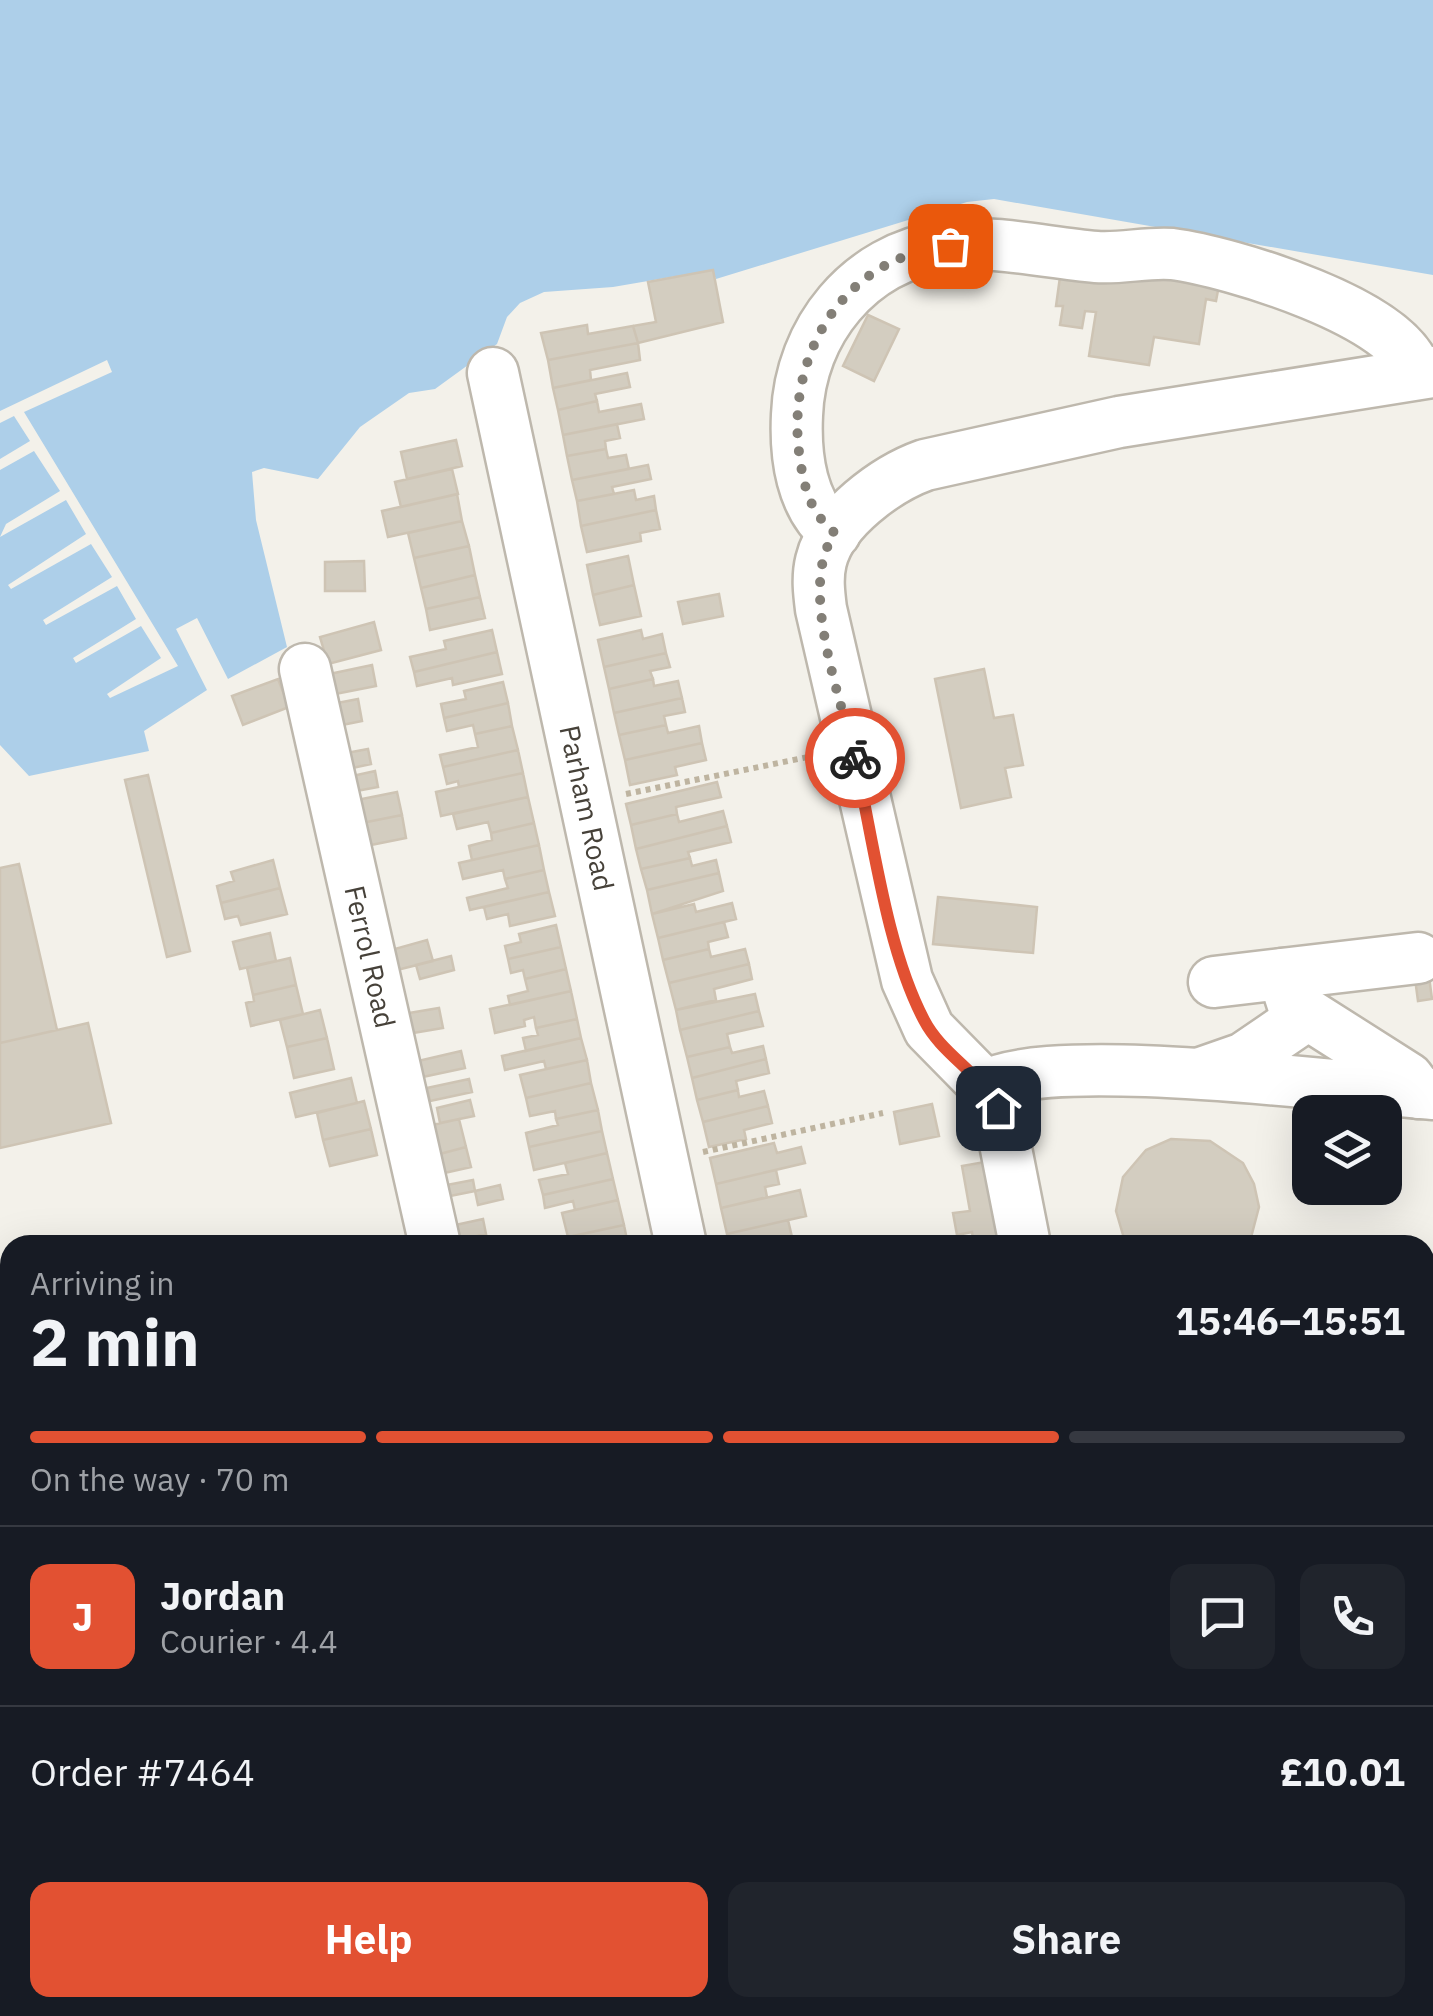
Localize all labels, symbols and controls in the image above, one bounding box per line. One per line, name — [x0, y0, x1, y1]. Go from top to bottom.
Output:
pin — [908, 204, 993, 289]
icon: bag — [923, 219, 978, 274]
courier — [805, 708, 905, 808]
street label: Parham Road — [551, 722, 623, 894]
icon: bike — [828, 731, 883, 786]
street label: Ferrol Road — [336, 882, 404, 1031]
pin — [956, 1066, 1041, 1151]
icon: home — [971, 1081, 1026, 1136]
map controls — [1292, 1095, 1402, 1205]
button: layers — [1292, 1095, 1402, 1205]
text: Arriving in — [30, 1262, 175, 1304]
text: 15:46–15:51 — [1175, 1296, 1405, 1345]
text: 2 min — [30, 1299, 200, 1384]
text: On the way · 70 m — [30, 1458, 290, 1500]
button: chat — [1170, 1564, 1275, 1669]
button: phone — [1300, 1564, 1405, 1669]
text: Jordan — [160, 1571, 285, 1620]
text: J — [72, 1592, 93, 1641]
text: Courier · 4.4 — [160, 1620, 338, 1662]
text: Order #7464 — [30, 1747, 255, 1796]
text: £10.01 — [1280, 1747, 1405, 1796]
button: Help — [30, 1882, 708, 1997]
button: Share — [728, 1882, 1405, 1997]

